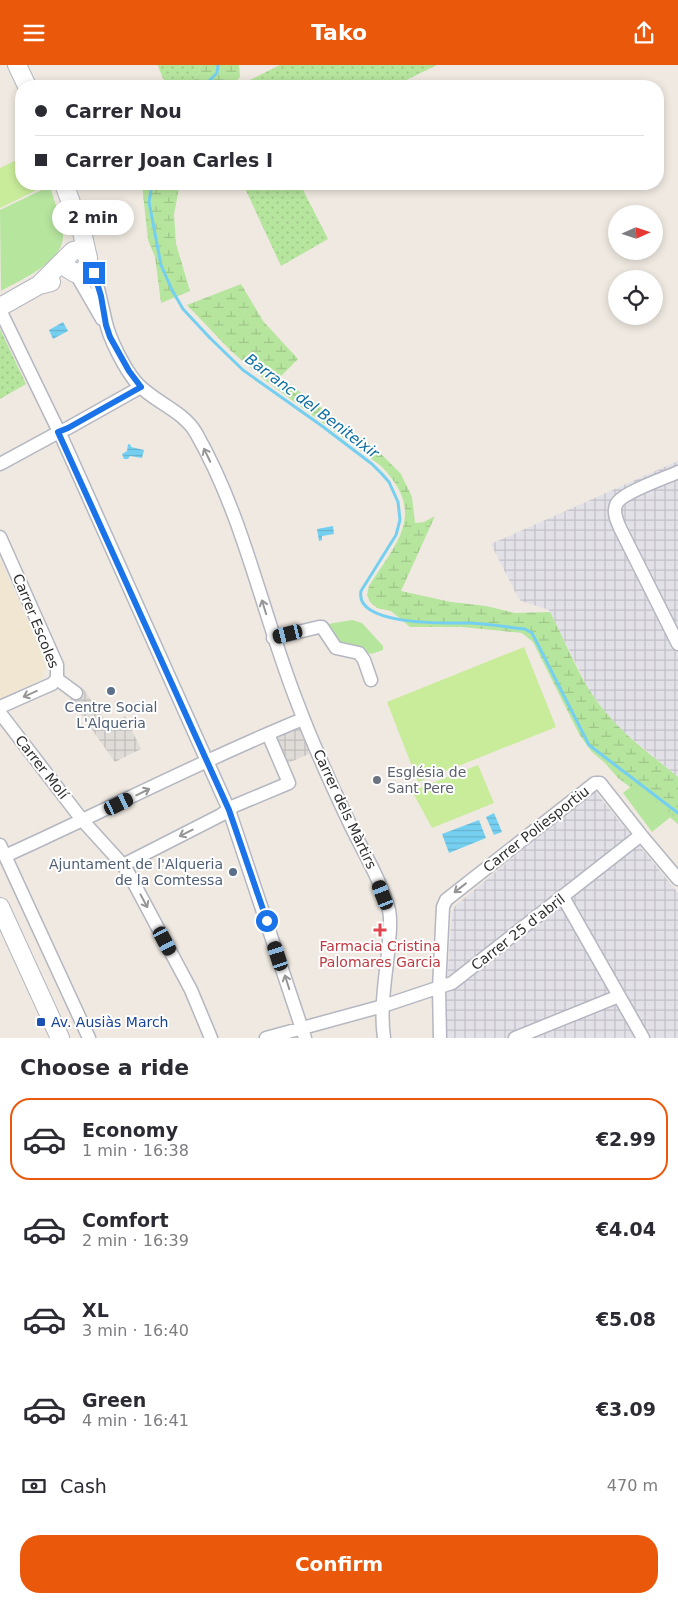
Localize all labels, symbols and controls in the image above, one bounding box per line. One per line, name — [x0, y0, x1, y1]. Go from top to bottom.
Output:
icon: menu — [20, 19, 48, 47]
icon: share — [630, 19, 658, 47]
text: Tako — [311, 20, 367, 45]
text: Carrer Nou — [65, 100, 182, 122]
text: Carrer Joan Carles I — [65, 149, 273, 171]
callout: 2 min — [53, 201, 135, 235]
north arrow — [608, 205, 662, 260]
map controls — [608, 205, 663, 325]
text: 2 min — [68, 208, 118, 227]
route end — [83, 262, 105, 284]
button: locate — [608, 270, 663, 325]
water label: Barranc del Beniteixir — [242, 350, 383, 463]
one-way arrow — [202, 448, 212, 463]
street label: Carrer Escoles — [10, 571, 62, 671]
one-way arrow — [258, 600, 268, 616]
car — [271, 623, 304, 645]
marker: Centre Social L'Alqueria — [105, 685, 117, 697]
one-way arrow — [23, 690, 38, 700]
place label: Centre Social L'Alqueria — [65, 699, 157, 731]
street label: Carrer Molí — [12, 732, 73, 803]
street label: Carrer dels Màrtirs — [310, 747, 380, 871]
place label: Església de Sant Pere — [387, 764, 466, 796]
marker: Església de Sant Pere — [371, 774, 383, 786]
street label: Carrer Poliesportiu — [480, 783, 592, 875]
one-way arrow — [135, 787, 150, 796]
car — [102, 791, 135, 817]
one-way arrow — [178, 828, 193, 838]
place label: Ajuntament de l'Alqueria de la Comtessa — [49, 856, 223, 888]
marker: Ajuntament de l'Alqueria de la Comtessa — [227, 866, 239, 878]
car — [370, 878, 395, 912]
one-way arrow — [453, 883, 467, 893]
street label: Carrer 25 d'abril — [468, 891, 568, 973]
one-way arrow — [139, 894, 149, 909]
route start — [256, 910, 278, 932]
car — [151, 924, 178, 958]
marker: Farmacia Cristina Palomares Garcia — [374, 924, 386, 936]
place label: Farmacia Cristina Palomares Garcia — [319, 938, 441, 970]
car — [266, 939, 289, 973]
one-way arrow — [282, 975, 291, 990]
place label: Av. Ausiàs March — [51, 1014, 169, 1030]
marker: Av. Ausiàs March — [35, 1016, 47, 1028]
text: Choose a ride — [20, 1055, 189, 1080]
icon: car — [22, 1117, 67, 1162]
text: Economy — [82, 1119, 178, 1141]
text: €2.99 — [596, 1128, 656, 1150]
text: 1 min · 16:38 — [82, 1141, 189, 1160]
icon: car — [22, 1207, 67, 1252]
text: Comfort — [82, 1209, 169, 1231]
text: €4.04 — [596, 1218, 656, 1240]
text: 2 min · 16:39 — [82, 1231, 189, 1250]
icon: car — [22, 1297, 67, 1342]
text: XL — [82, 1299, 109, 1321]
text: €5.08 — [596, 1308, 656, 1330]
text: 3 min · 16:40 — [82, 1321, 189, 1340]
icon: car — [22, 1387, 67, 1432]
text: Green — [82, 1389, 146, 1411]
text: €3.09 — [596, 1398, 656, 1420]
text: 4 min · 16:41 — [82, 1411, 189, 1430]
icon: cash — [20, 1472, 48, 1500]
text: Cash — [60, 1475, 107, 1497]
text: 470 m — [607, 1476, 658, 1495]
button: Confirm — [20, 1535, 658, 1593]

